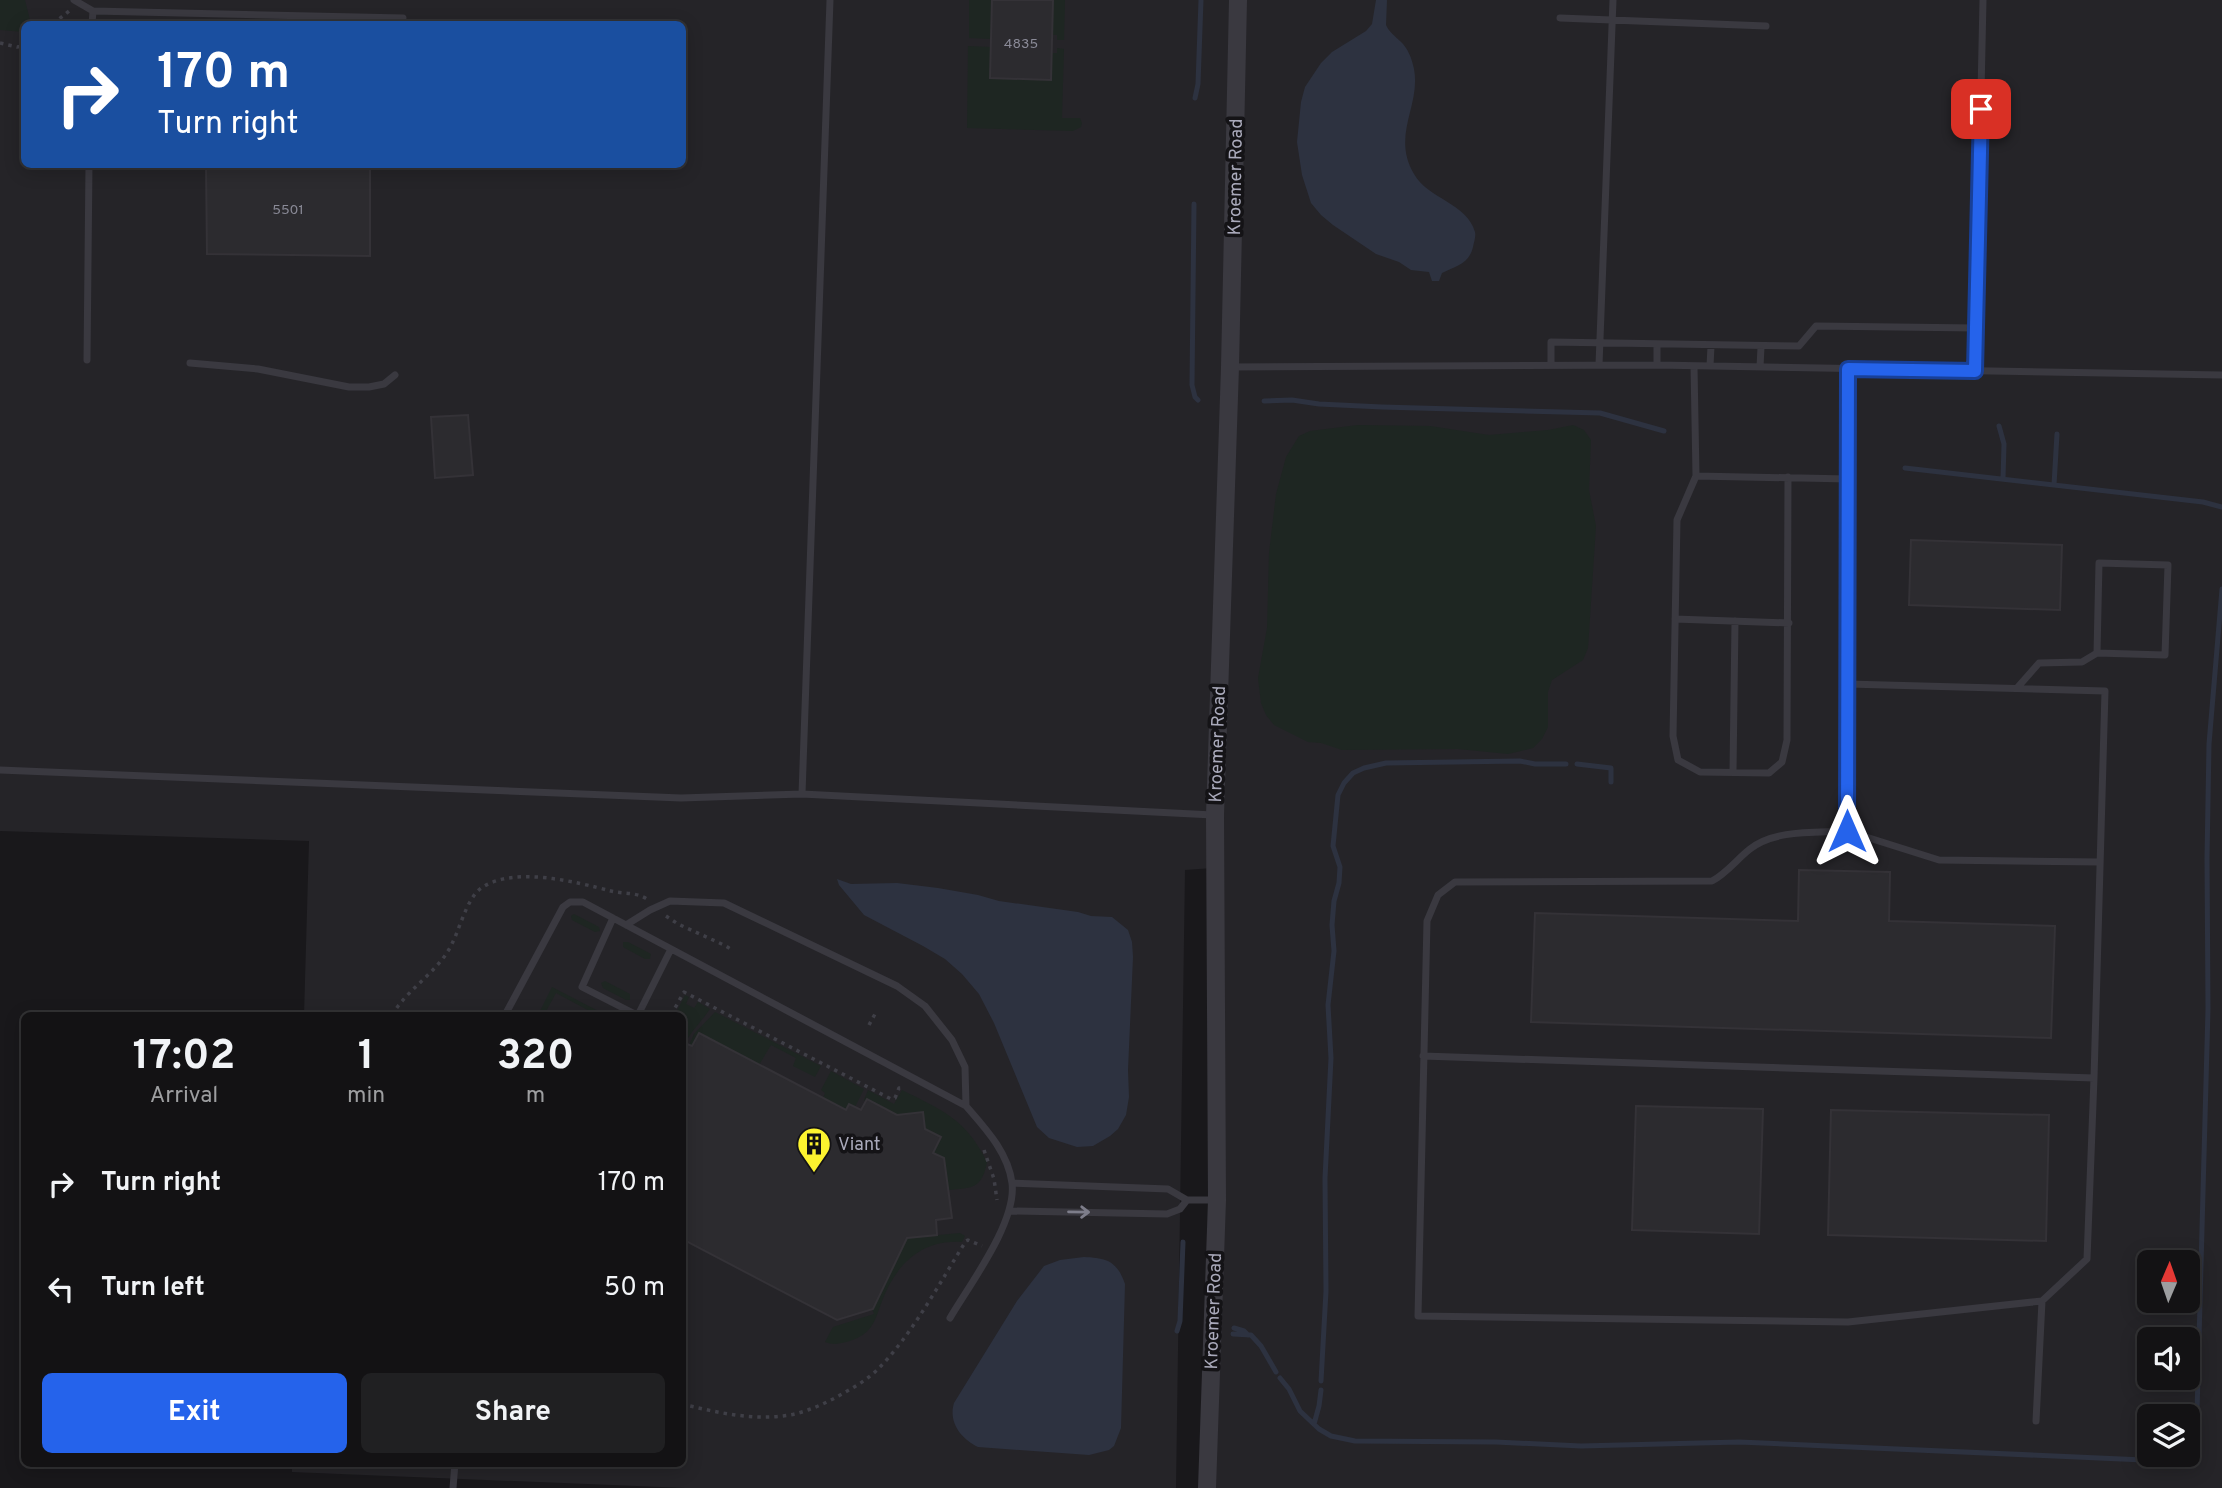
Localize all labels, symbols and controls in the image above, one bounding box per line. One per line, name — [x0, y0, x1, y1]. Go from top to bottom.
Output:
house number: 4835 — [1004, 36, 1038, 53]
text: 170 m — [157, 44, 290, 106]
icon: right — [42, 49, 133, 140]
pin — [1951, 79, 2011, 139]
icon: arrive — [1962, 90, 2000, 128]
text: Turn right — [157, 105, 299, 145]
street label: Kroemer Road — [1224, 118, 1249, 236]
house number: 5501 — [272, 202, 304, 219]
street label: Kroemer Road — [1205, 685, 1232, 803]
position arrow — [1810, 794, 1884, 868]
text: 17:02 — [133, 1031, 235, 1084]
text: 1 — [358, 1031, 374, 1084]
text: 320 — [497, 1031, 574, 1084]
text: Arrival — [150, 1082, 218, 1111]
text: min — [347, 1082, 385, 1111]
text: m — [526, 1082, 545, 1111]
building icon: Viant — [795, 1125, 833, 1174]
place label: Viant — [838, 1134, 881, 1157]
icon: right — [42, 1165, 80, 1203]
text: Turn right — [101, 1167, 221, 1200]
text: 170 m — [598, 1167, 665, 1200]
one-way arrow — [1067, 1205, 1090, 1219]
north arrow — [2137, 1250, 2200, 1312]
map controls — [2137, 1250, 2200, 1467]
street label: Kroemer Road — [1201, 1252, 1228, 1370]
icon: left — [42, 1270, 80, 1308]
text: Turn left — [101, 1272, 205, 1305]
text: 50 m — [604, 1272, 665, 1305]
button: sound — [2137, 1327, 2200, 1390]
button: Exit — [42, 1373, 347, 1453]
button: Share — [361, 1373, 665, 1453]
button: layers — [2137, 1404, 2200, 1467]

